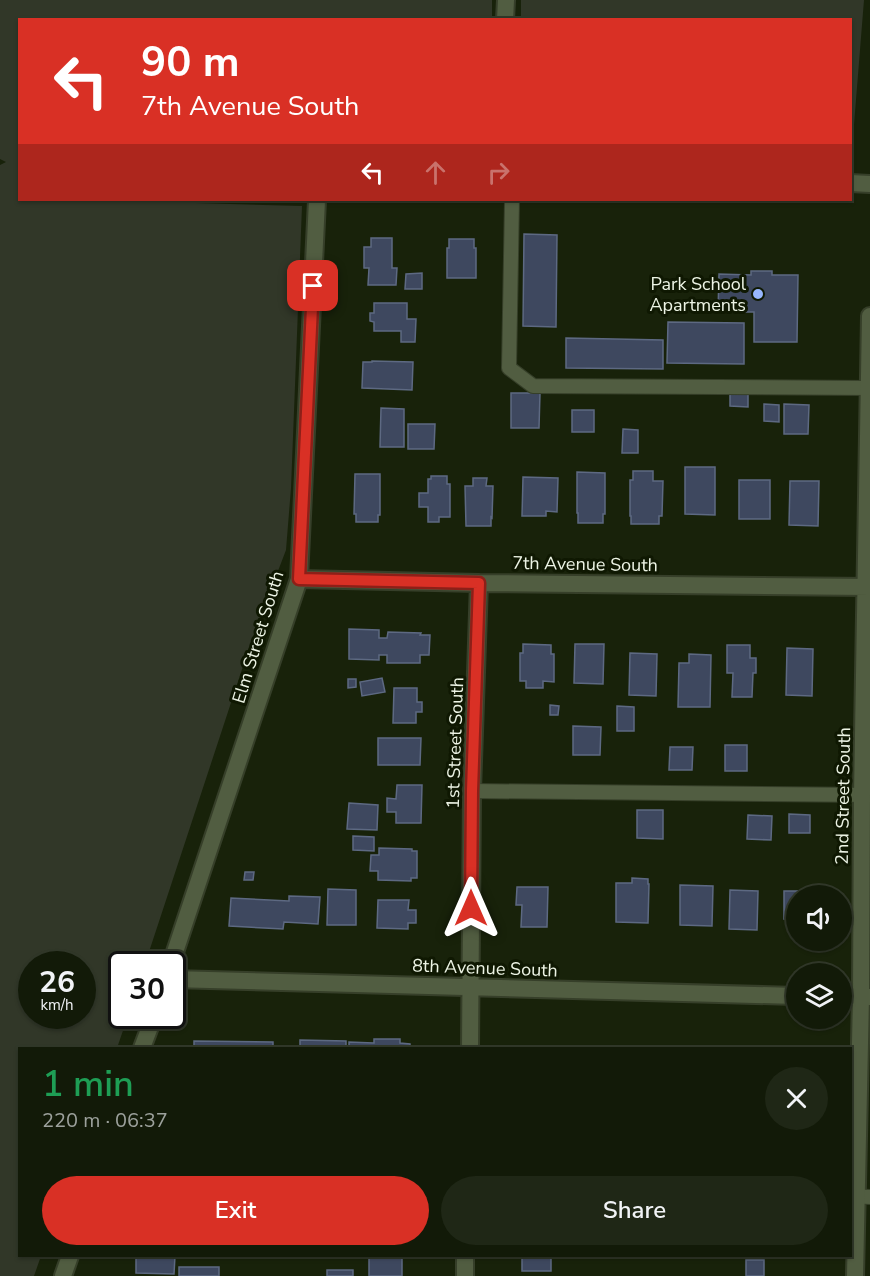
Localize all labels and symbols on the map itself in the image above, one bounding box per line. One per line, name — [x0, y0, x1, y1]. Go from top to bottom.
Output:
pin — [287, 260, 338, 311]
place label: Park School Apartments — [649, 272, 747, 317]
marker: Park School Apartments — [751, 287, 765, 301]
street label: 7th Avenue South — [512, 551, 658, 577]
street label: Elm Street South — [226, 568, 290, 706]
street label: 1st Street South — [441, 677, 469, 809]
street label: 2nd Street South — [830, 727, 856, 865]
position arrow — [439, 876, 503, 940]
speed limit sign: 30 — [108, 951, 186, 1029]
street label: 8th Avenue South — [412, 953, 558, 983]

